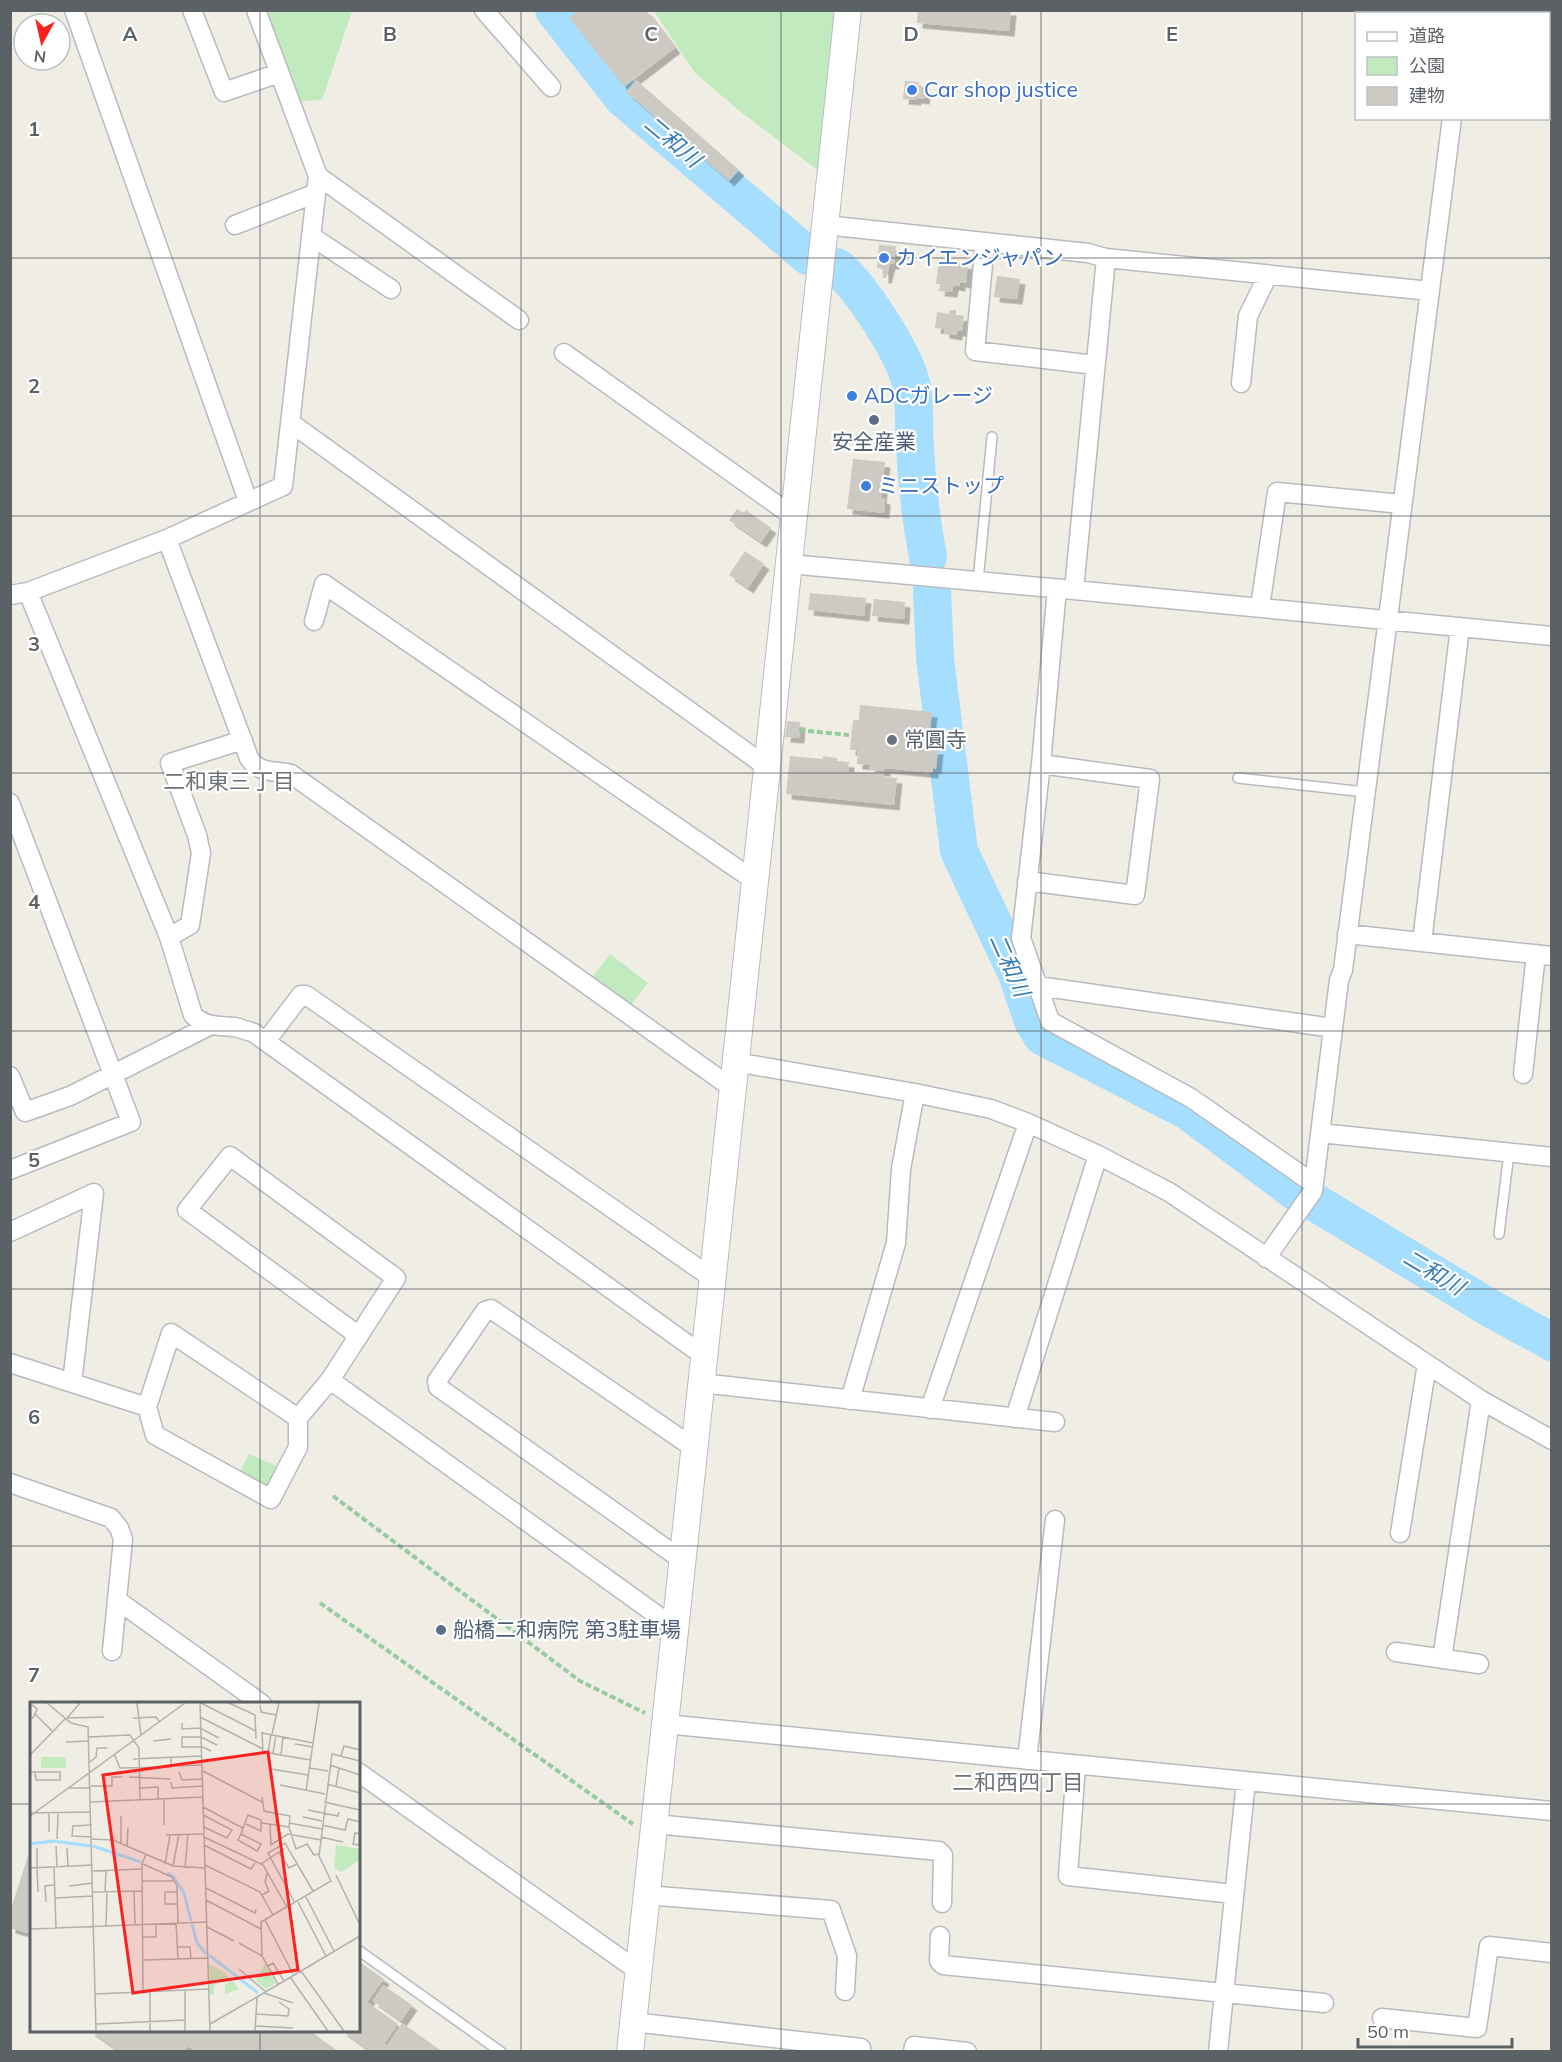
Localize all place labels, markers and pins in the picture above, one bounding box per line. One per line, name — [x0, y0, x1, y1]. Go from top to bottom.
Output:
place label: Car shop justice — [924, 76, 1078, 102]
marker: Car shop justice — [905, 83, 919, 97]
place label: カイエンジャパン — [896, 244, 1064, 270]
marker: カイエンジャパン — [877, 251, 891, 265]
place label: ADCガレージ — [864, 382, 993, 408]
marker: ADCガレージ — [845, 389, 859, 403]
marker: 安全産業 — [867, 413, 881, 427]
place label: 安全産業 — [832, 428, 916, 454]
place label: ミニストップ — [878, 472, 1004, 498]
marker: ミニストップ — [859, 479, 873, 493]
place label: 常圓寺 — [904, 726, 967, 752]
marker: 常圓寺 — [885, 733, 899, 747]
place label: 船橋二和病院 第3駐車場 — [453, 1616, 681, 1642]
marker: 船橋二和病院 第3駐車場 — [434, 1623, 448, 1637]

